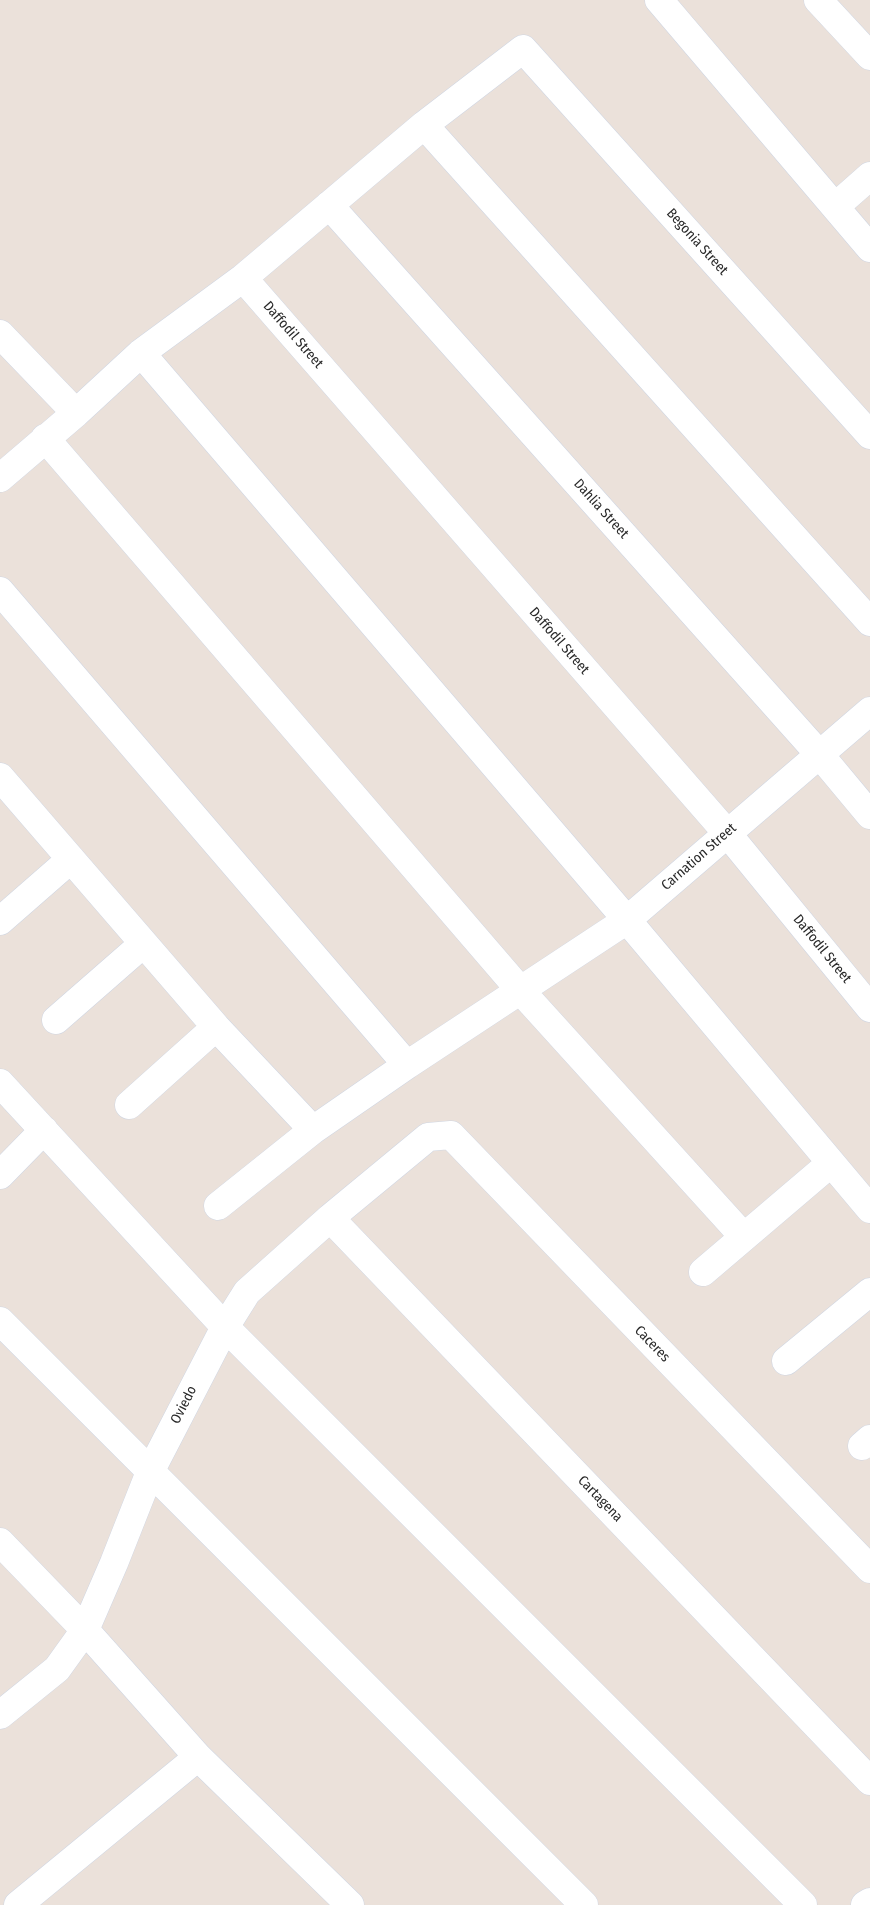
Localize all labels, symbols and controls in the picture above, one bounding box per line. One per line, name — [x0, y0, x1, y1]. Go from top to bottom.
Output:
street label: Begonia Street — [663, 205, 731, 279]
street label: Daffodil Street — [259, 298, 327, 372]
street label: Dahlia Street — [570, 476, 632, 542]
street label: Daffodil Street — [525, 604, 593, 678]
street label: Carnation Street — [658, 820, 740, 894]
street label: Daffodil Street — [789, 911, 855, 987]
street label: Caceres — [631, 1322, 673, 1366]
street label: Oviedo — [167, 1383, 201, 1427]
street label: Cartagena — [574, 1473, 626, 1525]

